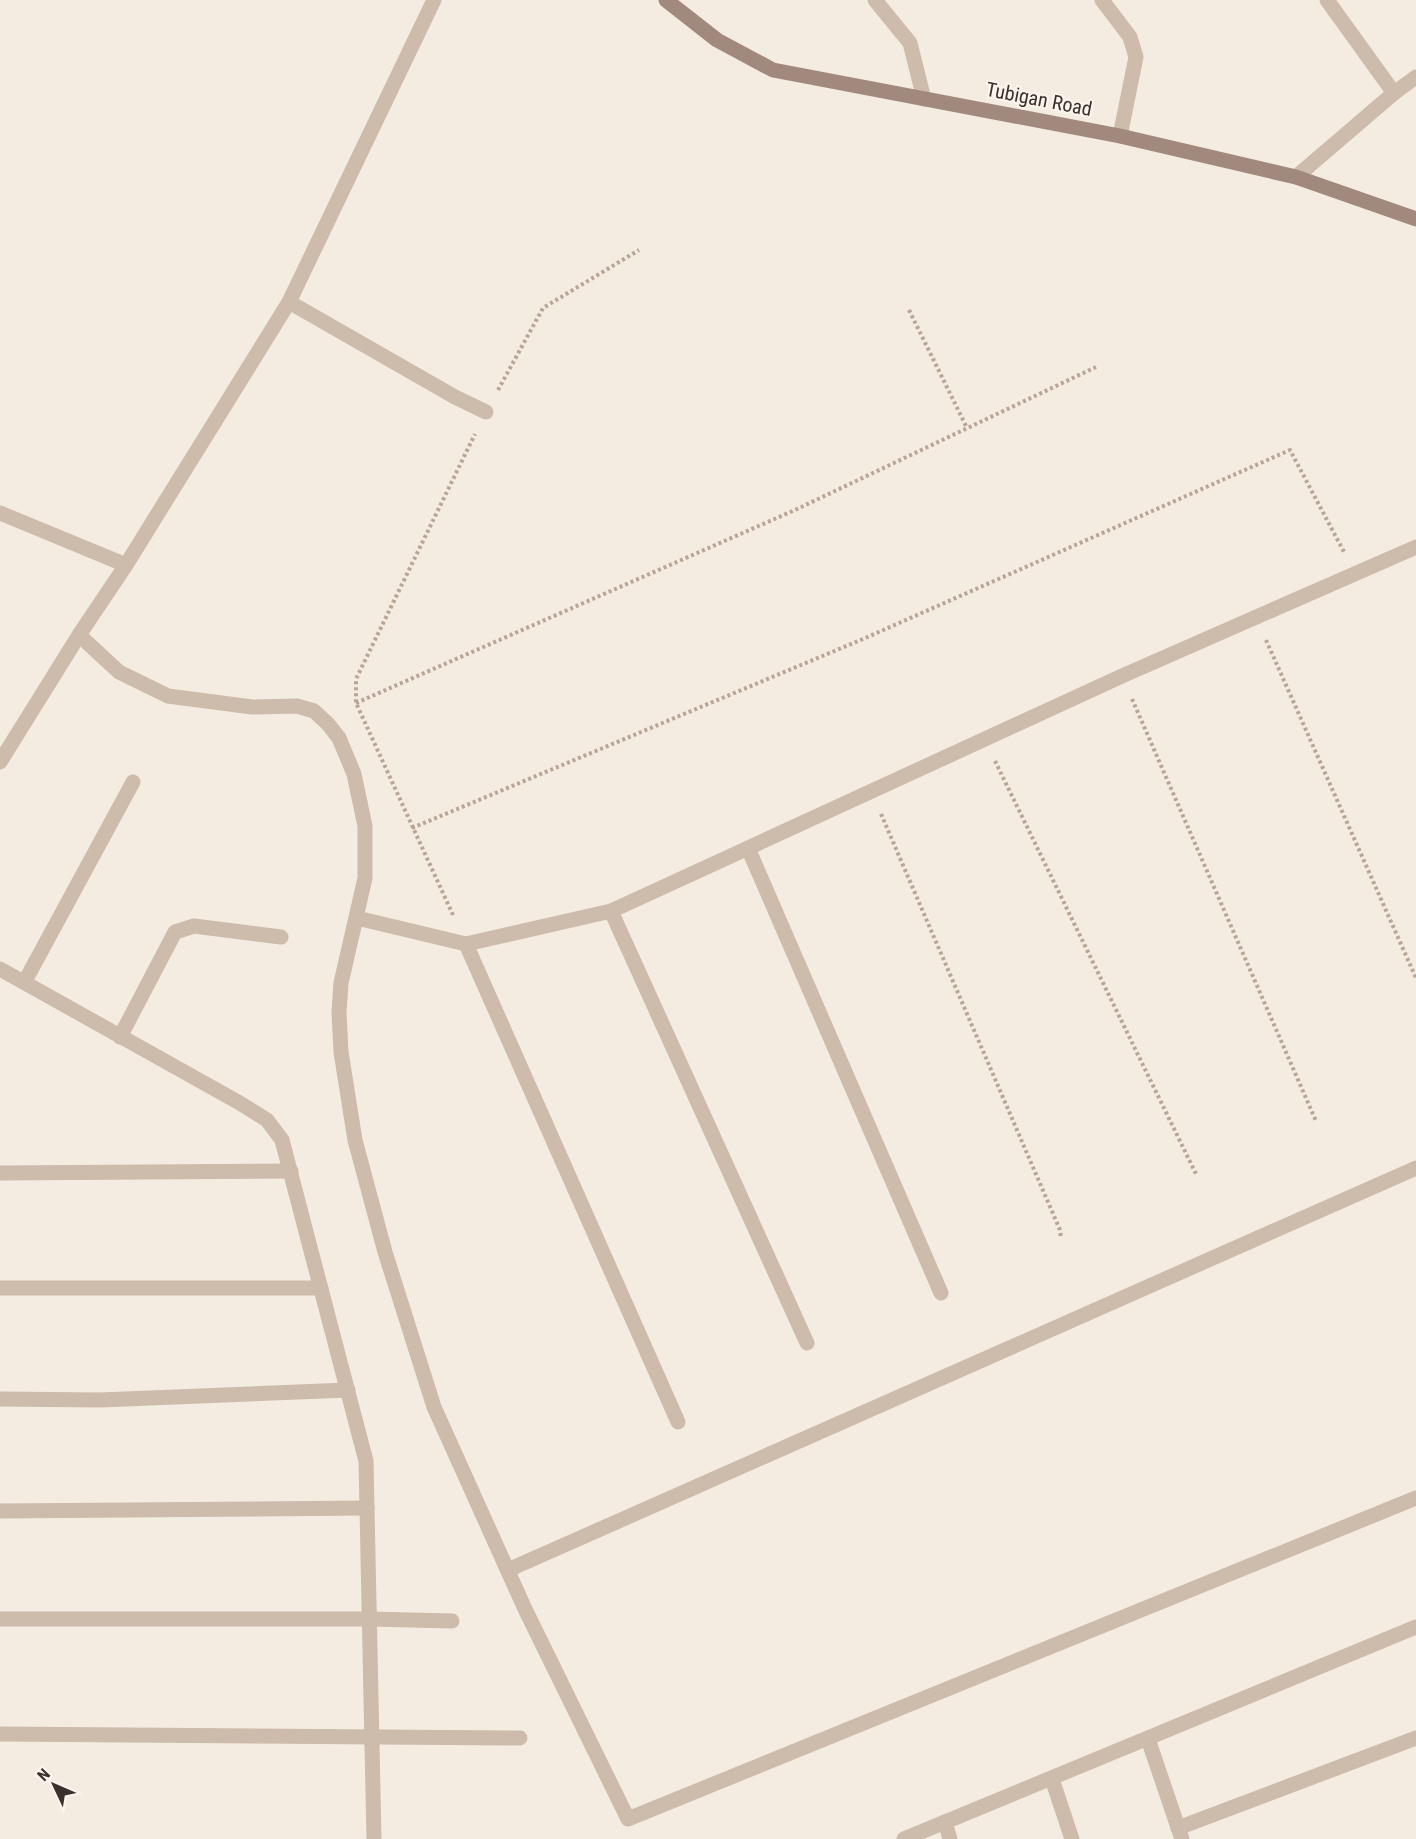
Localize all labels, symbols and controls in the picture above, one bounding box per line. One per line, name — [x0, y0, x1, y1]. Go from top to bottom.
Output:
street label: Tubigan Road — [984, 77, 1094, 121]
north arrow — [24, 1755, 84, 1815]
text: N — [33, 1765, 54, 1785]

